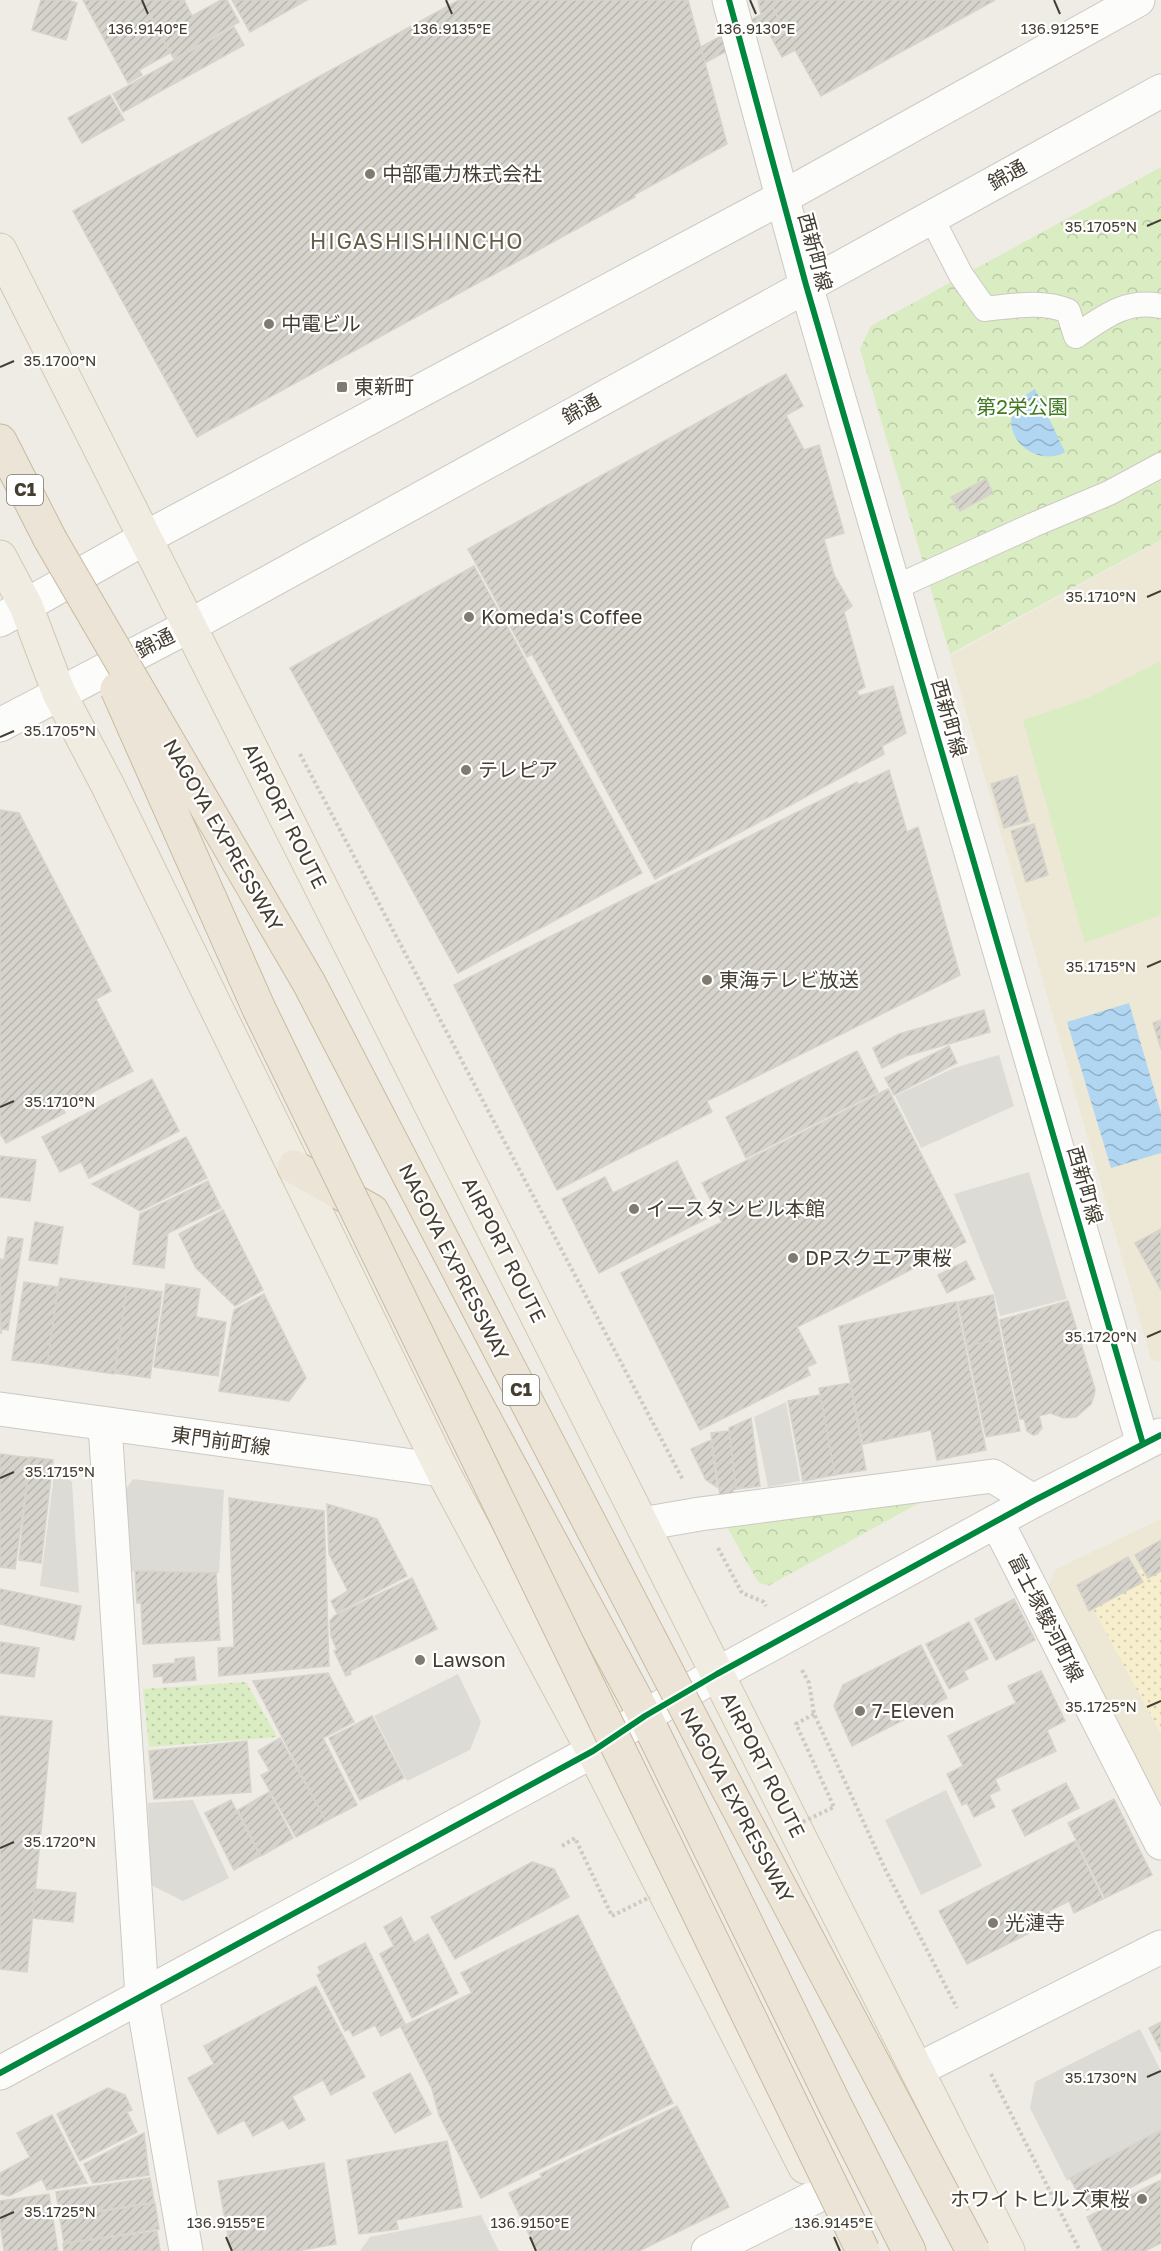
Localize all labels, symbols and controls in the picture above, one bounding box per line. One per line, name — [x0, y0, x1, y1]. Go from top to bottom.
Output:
text: 136.9140°E — [108, 19, 188, 37]
text: 136.9135°E — [413, 19, 491, 37]
text: 136.9130°E — [716, 19, 796, 37]
text: 136.9125°E — [1021, 19, 1099, 37]
street label: 錦通 — [983, 154, 1030, 194]
place label: 中部電力株式会社 — [382, 161, 542, 185]
marker: 中部電力株式会社 — [363, 167, 377, 181]
street label: 西新町線 — [794, 210, 838, 293]
text: 35.1705°N — [1065, 217, 1137, 235]
district label: HIGASHISHINCHO — [310, 227, 524, 254]
place label: 中電ビル — [281, 311, 361, 335]
marker: 中電ビル — [262, 317, 276, 331]
text: 35.1700°N — [23, 351, 97, 369]
place label: 東新町 — [354, 374, 414, 398]
marker: 東新町 — [335, 380, 349, 394]
street label: 錦通 — [557, 388, 604, 428]
park label: 第2栄公園 — [976, 394, 1068, 418]
road number: C1 — [7, 475, 43, 505]
text: 35.1710°N — [1065, 587, 1137, 605]
place label: Komeda's Coffee — [481, 604, 642, 628]
marker: Komeda's Coffee — [462, 610, 476, 624]
street label: 錦通 — [131, 622, 178, 662]
street label: 西新町線 — [927, 676, 973, 759]
text: 35.1705°N — [24, 721, 96, 739]
street label: NAGOYA EXPRESSWAY — [159, 734, 289, 935]
street label: AIRPORT ROUTE — [239, 739, 333, 892]
place label: テレピア — [478, 757, 558, 781]
marker: テレピア — [459, 763, 473, 777]
text: 35.1715°N — [1066, 957, 1136, 975]
place label: 東海テレビ放送 — [719, 967, 859, 991]
marker: 東海テレビ放送 — [700, 973, 714, 987]
text: 35.1710°N — [24, 1092, 96, 1110]
street label: 西新町線 — [1063, 1143, 1109, 1226]
street label: NAGOYA EXPRESSWAY — [395, 1159, 515, 1364]
street label: AIRPORT ROUTE — [458, 1173, 552, 1326]
place label: イースタンビル本館 — [646, 1196, 825, 1220]
marker: イースタンビル本館 — [627, 1202, 641, 1216]
place label: DPスクエア東桜 — [805, 1245, 952, 1269]
marker: DPスクエア東桜 — [786, 1251, 800, 1265]
text: 35.1720°N — [1065, 1327, 1137, 1345]
road number: C1 — [503, 1375, 539, 1405]
street label: 東門前町線 — [170, 1421, 272, 1459]
text: 35.1715°N — [25, 1462, 95, 1480]
street label: 富士塚駿河町線 — [1004, 1550, 1089, 1685]
place label: Lawson — [432, 1647, 506, 1671]
marker: Lawson — [413, 1653, 427, 1667]
street label: AIRPORT ROUTE — [717, 1688, 811, 1841]
text: 35.1725°N — [1065, 1697, 1137, 1715]
place label: 7-Eleven — [872, 1698, 955, 1722]
street label: NAGOYA EXPRESSWAY — [676, 1703, 800, 1906]
marker: 7-Eleven — [853, 1704, 867, 1718]
text: 35.1720°N — [24, 1832, 96, 1850]
place label: 光漣寺 — [1005, 1910, 1065, 1934]
marker: 光漣寺 — [986, 1916, 1000, 1930]
text: 35.1730°N — [1065, 2068, 1137, 2086]
place label: ホワイトヒルズ東桜 — [950, 2186, 1130, 2210]
marker: ホワイトヒルズ東桜 — [1135, 2192, 1149, 2206]
text: 35.1725°N — [24, 2202, 96, 2220]
text: 136.9155°E — [187, 2213, 265, 2231]
text: 136.9150°E — [491, 2213, 569, 2231]
text: 136.9145°E — [795, 2213, 873, 2231]

